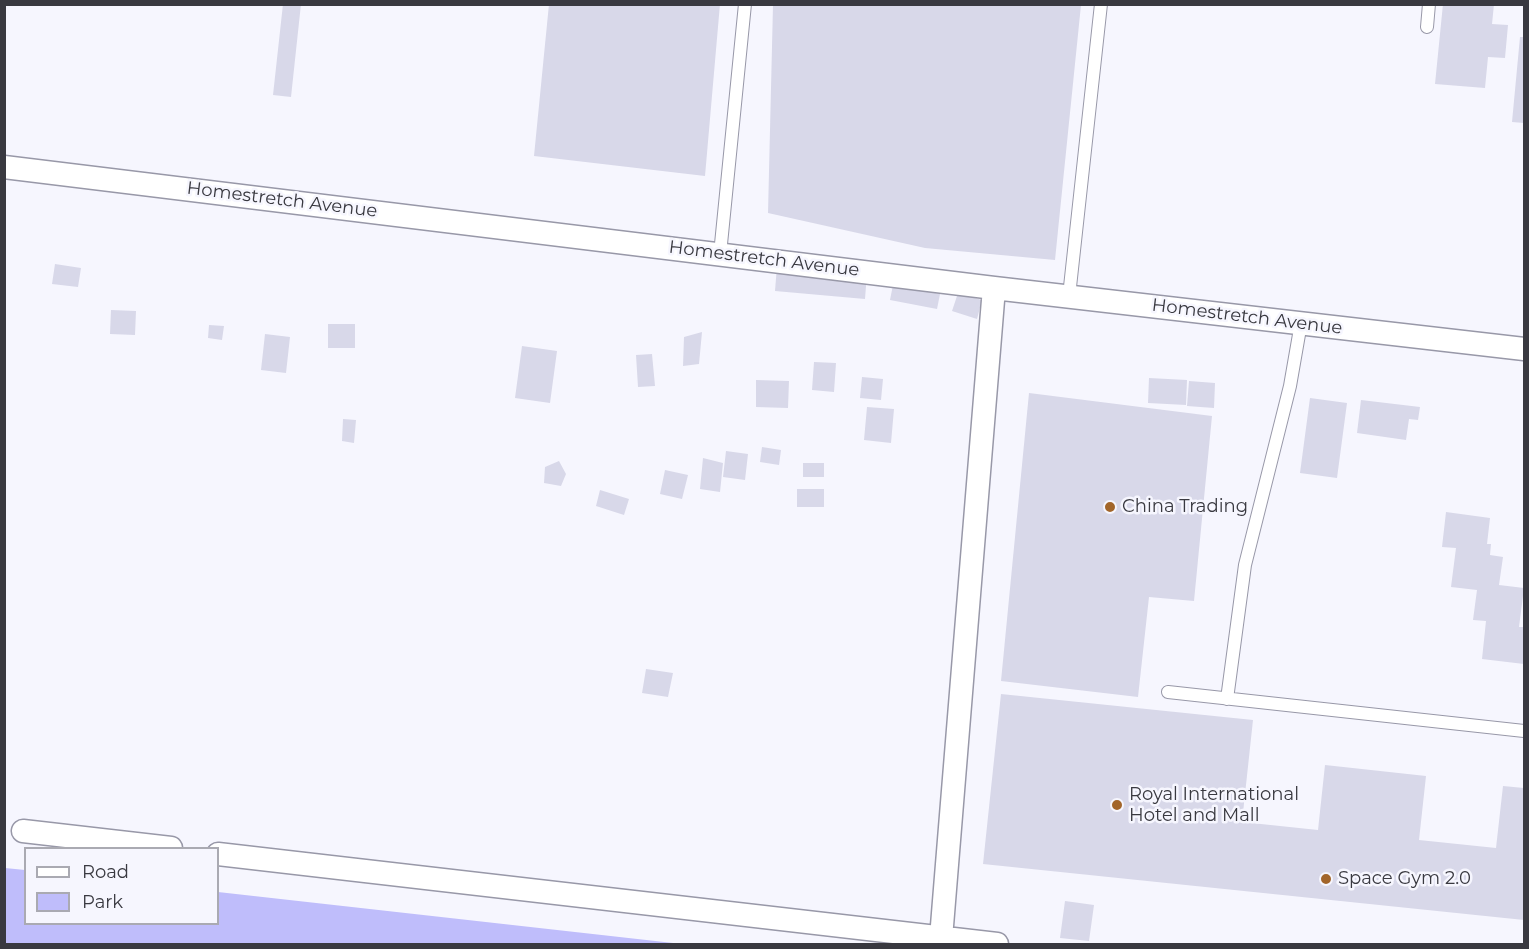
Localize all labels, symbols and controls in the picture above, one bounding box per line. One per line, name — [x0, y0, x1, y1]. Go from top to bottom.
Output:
street label: Homestretch Avenue — [186, 178, 378, 222]
street label: Homestretch Avenue — [668, 237, 860, 281]
street label: Homestretch Avenue — [1151, 295, 1343, 339]
place label: China Trading — [1122, 496, 1248, 518]
marker: China Trading — [1103, 500, 1117, 514]
place label: Royal International Hotel and Mall — [1129, 784, 1299, 826]
marker: Royal International Hotel and Mall — [1110, 798, 1124, 812]
legend — [24, 847, 219, 925]
text: Road — [82, 861, 129, 883]
place label: Space Gym 2.0 — [1338, 868, 1471, 890]
marker: Space Gym 2.0 — [1319, 872, 1333, 886]
text: Park — [82, 891, 123, 913]

